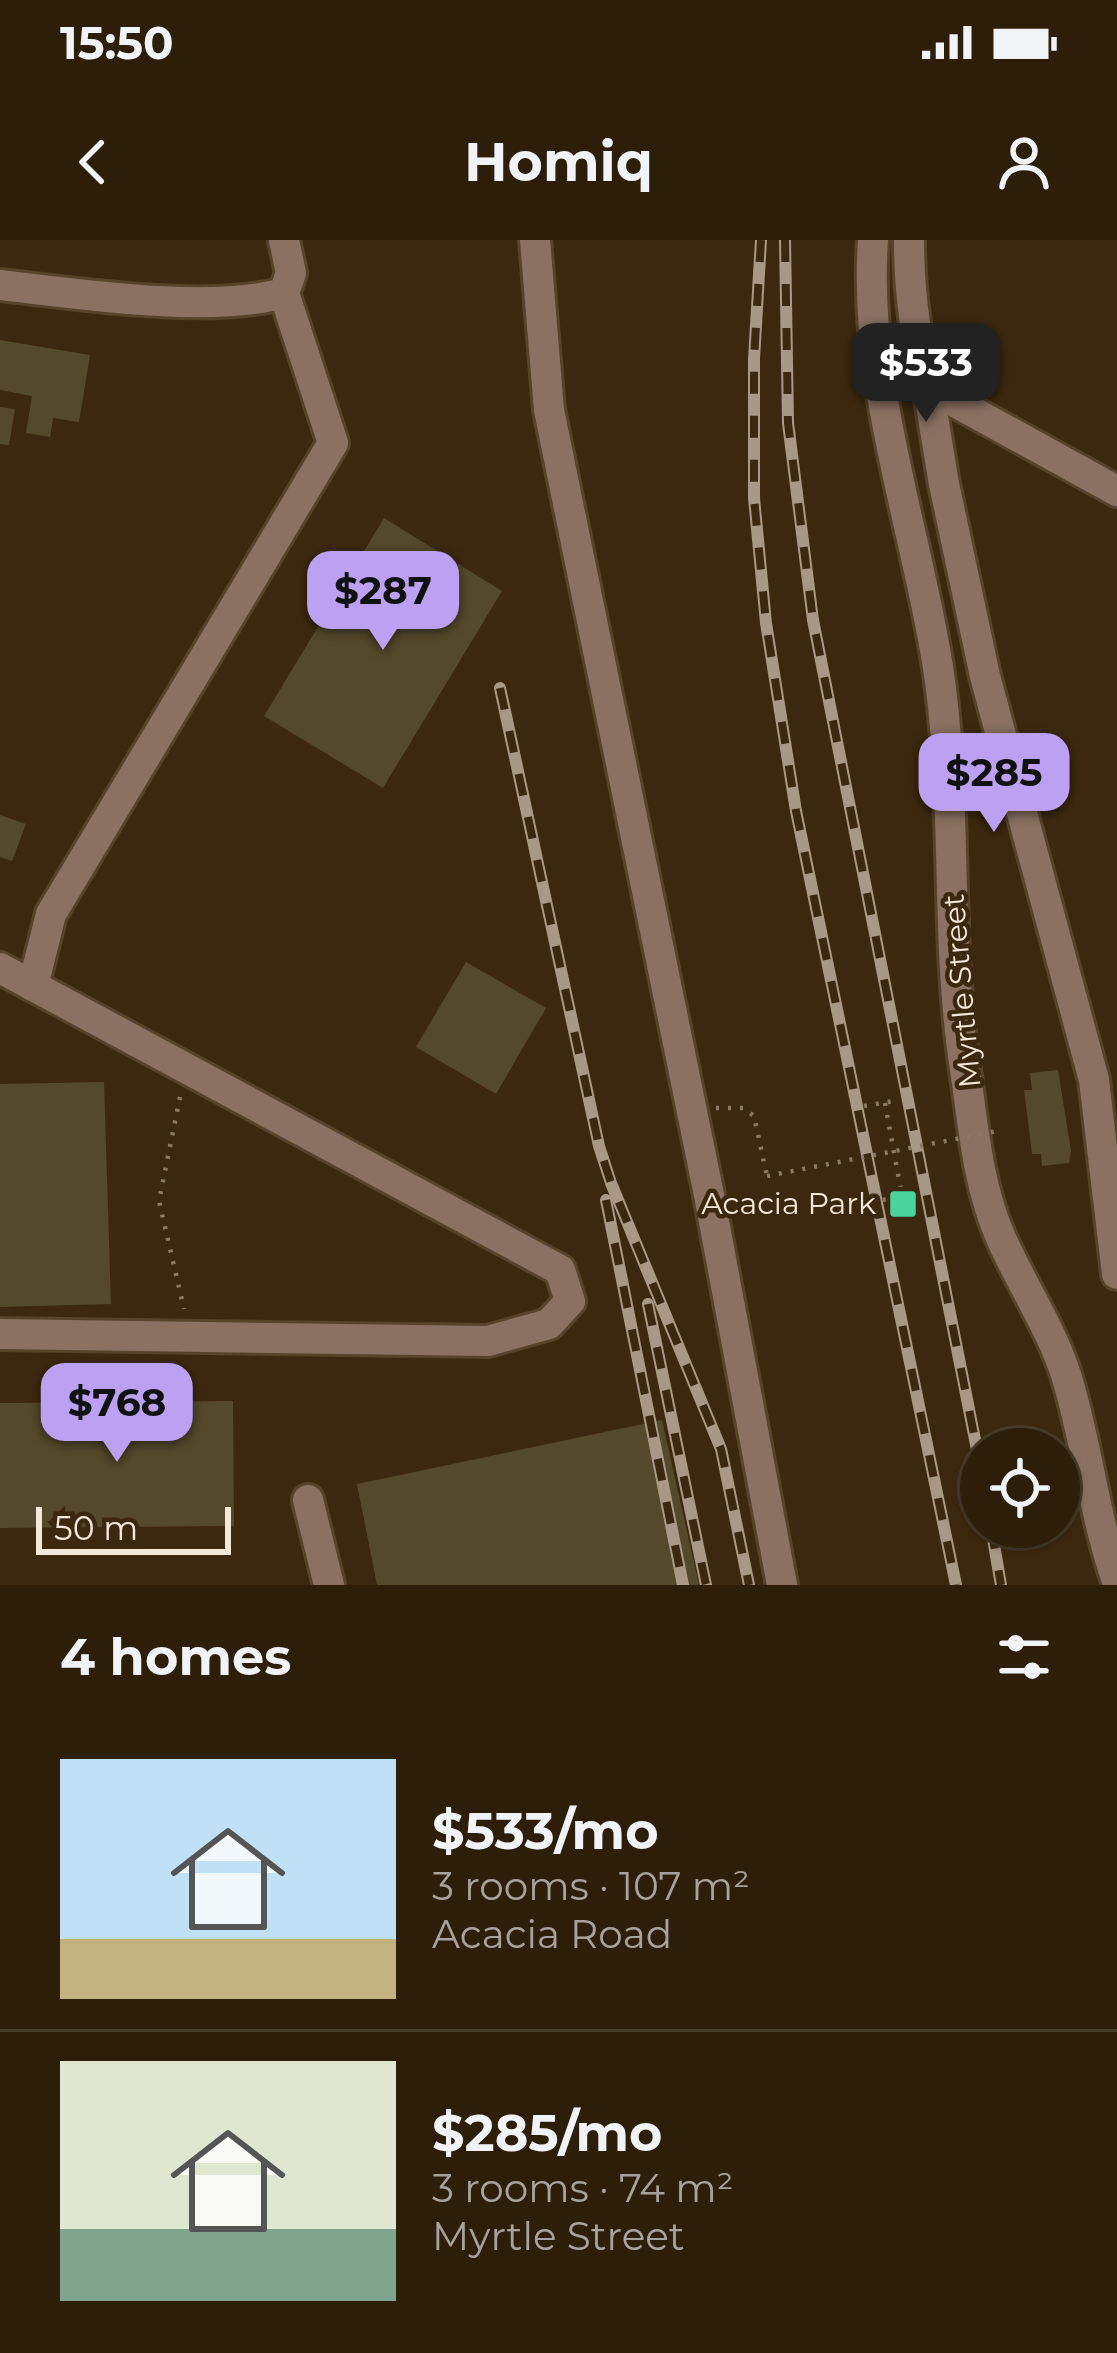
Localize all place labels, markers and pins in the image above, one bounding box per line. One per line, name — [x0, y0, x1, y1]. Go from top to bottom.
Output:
pin: $533 — [855, 323, 997, 425]
pin: $287 — [312, 551, 454, 653]
pin: $285 — [923, 733, 1065, 835]
place label: Acacia Park — [701, 1185, 876, 1222]
marker: Acacia Park — [887, 1188, 919, 1220]
pin: $768 — [46, 1363, 188, 1465]

